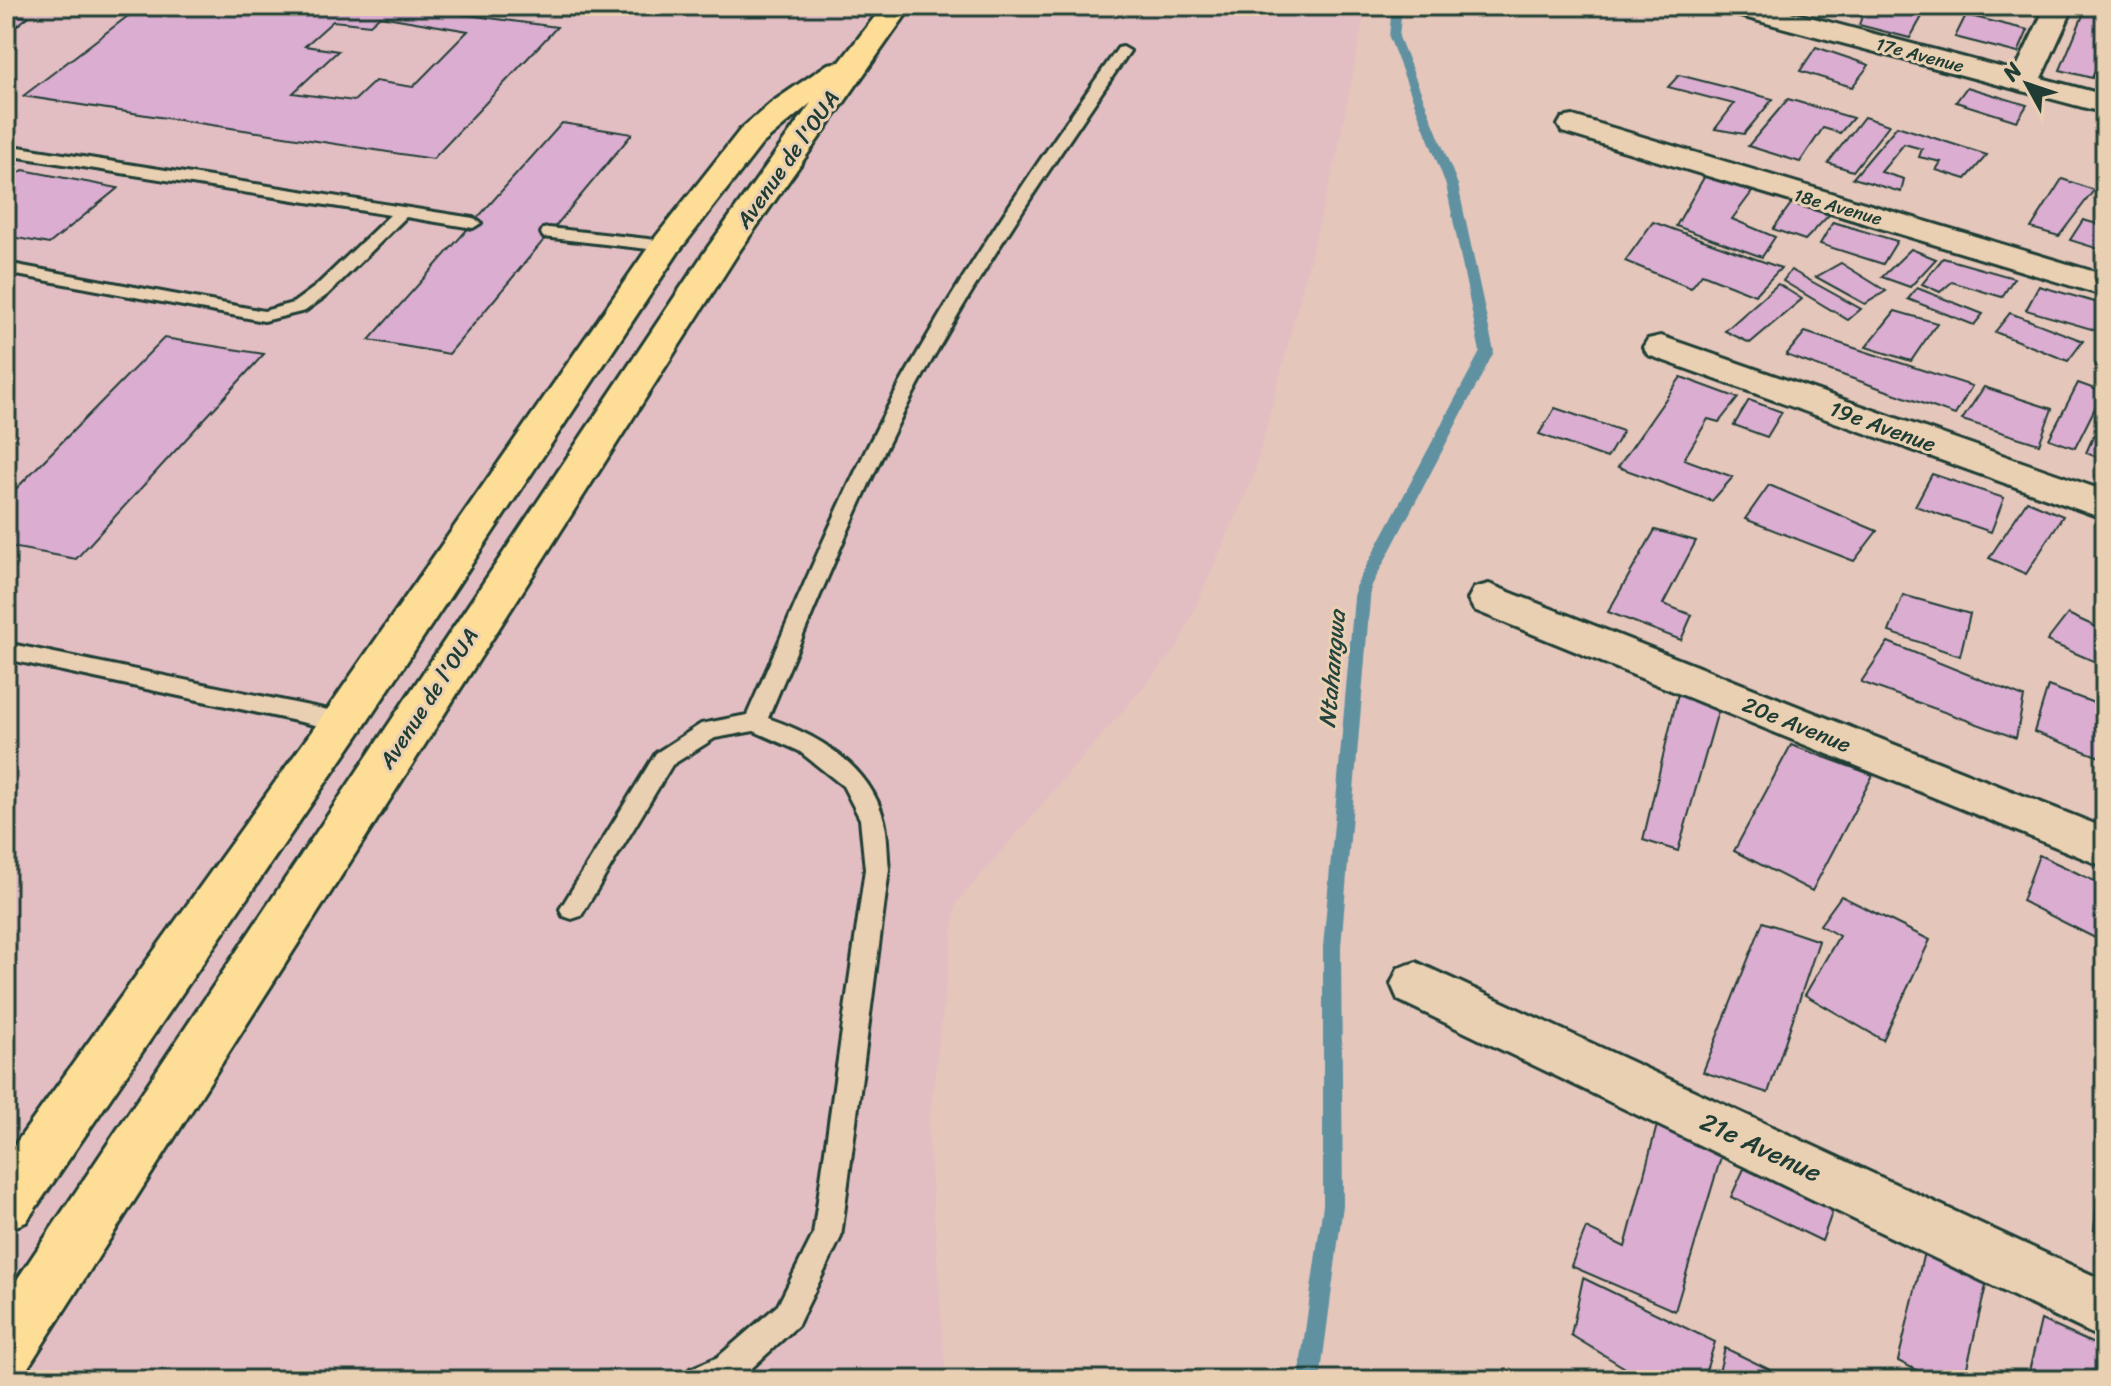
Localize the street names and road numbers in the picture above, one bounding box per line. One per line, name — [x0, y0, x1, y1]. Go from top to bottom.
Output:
street label: 17e Avenue — [1872, 28, 1968, 82]
street label: Avenue de l'OUA — [724, 82, 850, 238]
street label: 18e Avenue — [1790, 179, 1886, 235]
street label: 19e Avenue — [1824, 389, 1942, 464]
street label: Avenue de l'OUA — [367, 620, 489, 778]
street label: 20e Avenue — [1736, 685, 1857, 764]
street label: 21e Avenue — [1692, 1099, 1830, 1195]

